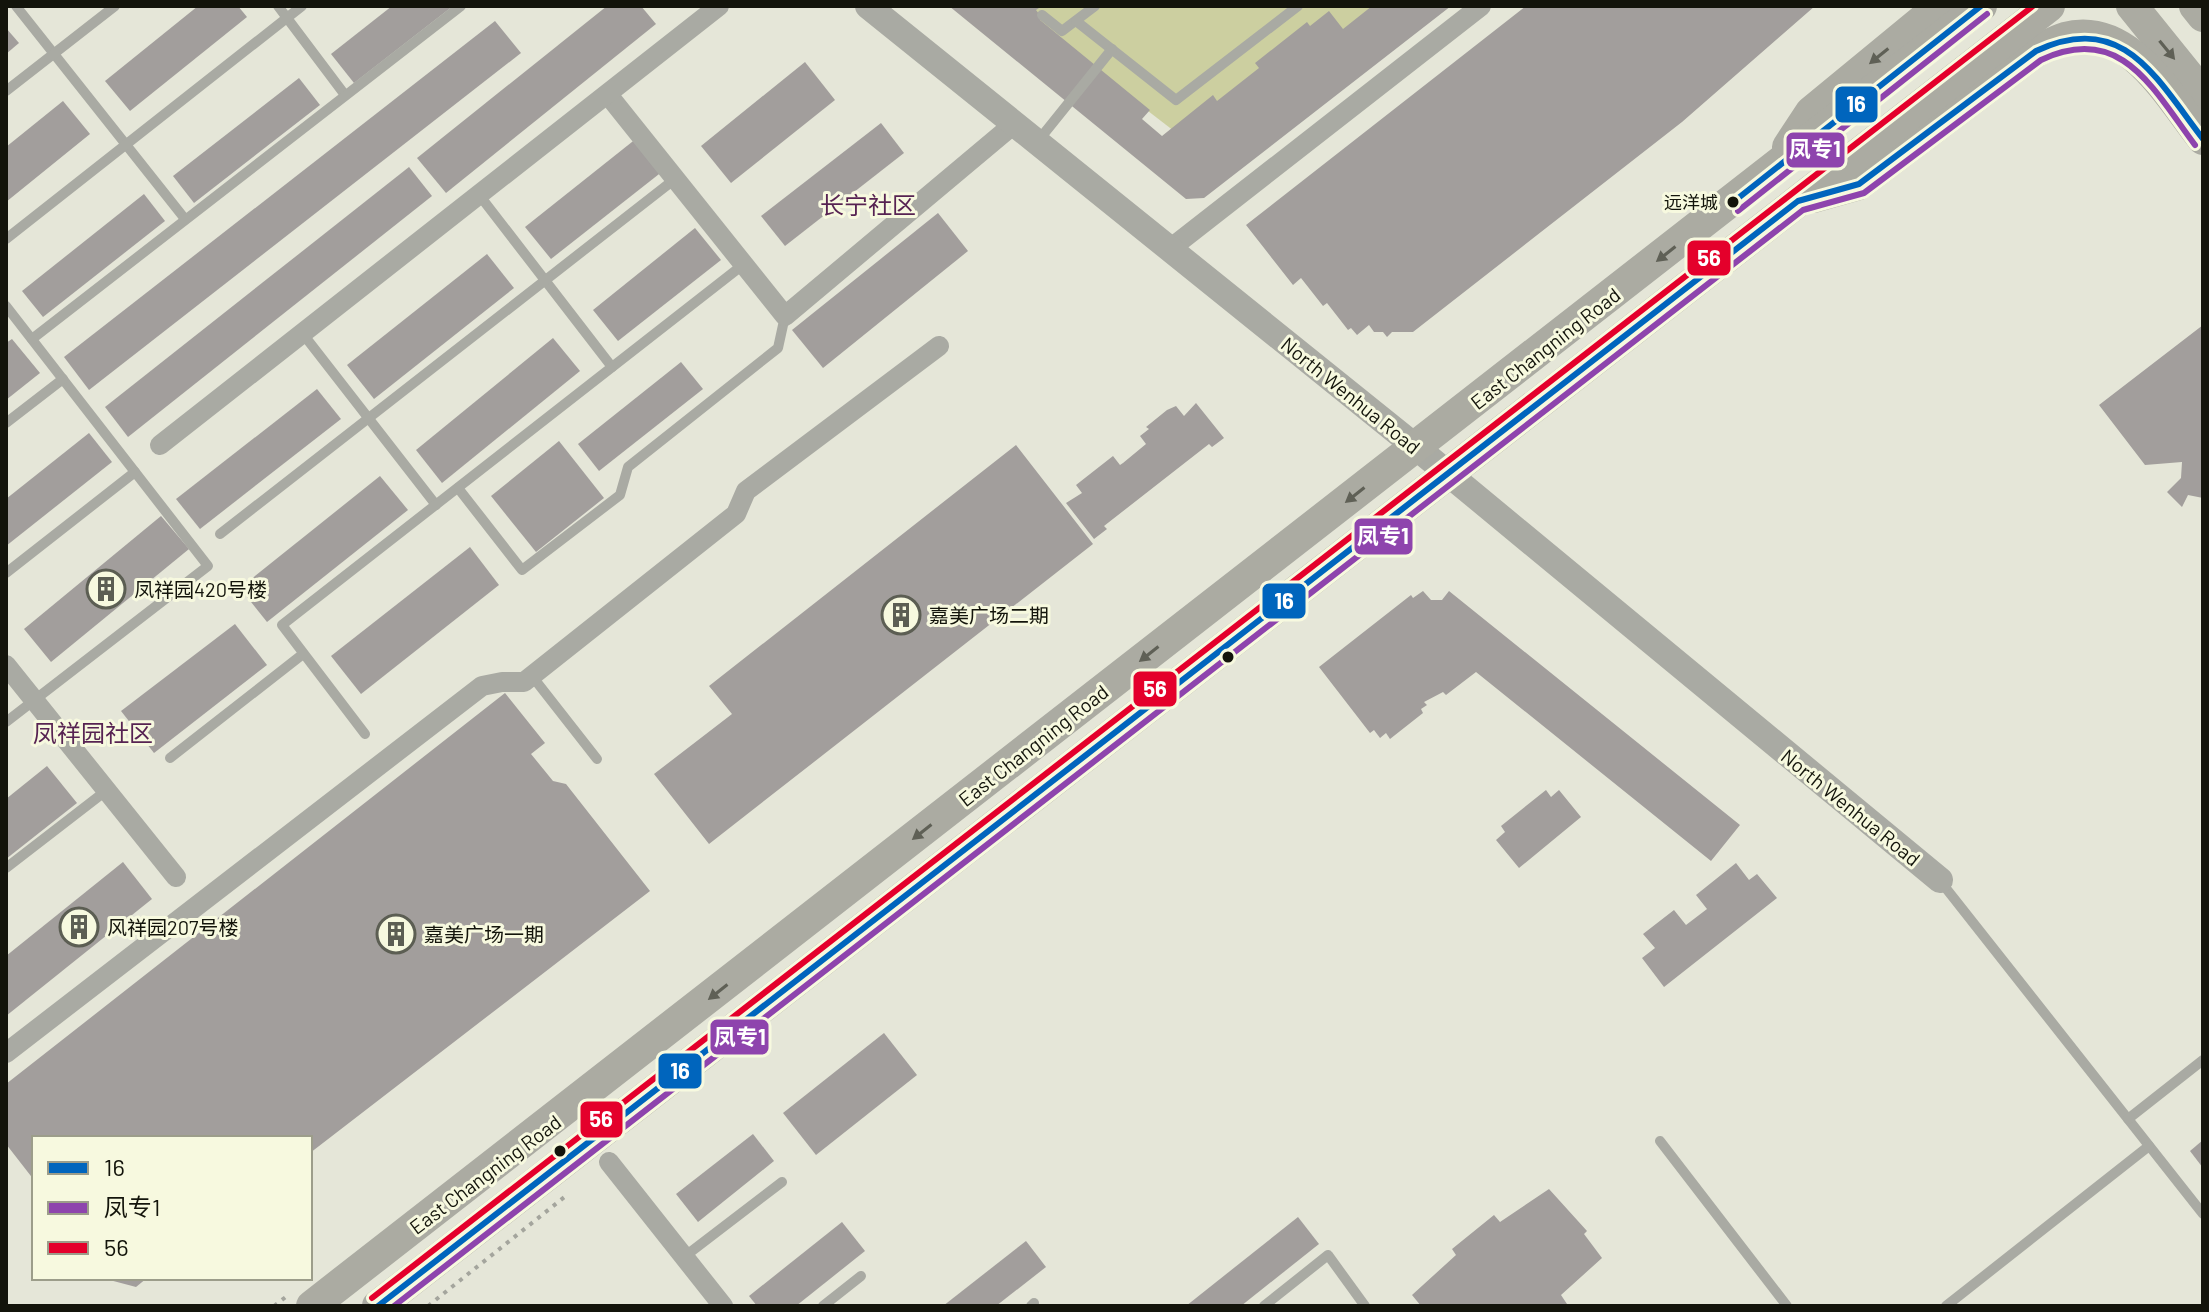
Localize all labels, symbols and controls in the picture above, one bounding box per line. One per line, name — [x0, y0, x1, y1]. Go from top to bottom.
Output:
one-way arrow — [2158, 40, 2175, 60]
one-way arrow — [1869, 47, 1890, 64]
line badge: 16 — [1834, 85, 1879, 124]
text: 16 — [1846, 90, 1866, 116]
line badge: 凤专1 — [1785, 131, 1846, 169]
text: 凤专1 — [1789, 135, 1841, 161]
district label: 长宁社区 — [820, 190, 916, 219]
place label: 远洋城 — [1664, 191, 1718, 213]
marker: 远洋城 — [1725, 194, 1741, 210]
line badge: 56 — [1686, 239, 1732, 277]
text: 56 — [1697, 244, 1721, 270]
one-way arrow — [1656, 245, 1676, 261]
street label: East Changning Road — [1465, 282, 1625, 414]
street label: North Wenhua Road — [1277, 332, 1425, 458]
one-way arrow — [1345, 487, 1365, 503]
line badge: 凤专1 — [1353, 517, 1414, 556]
text: 凤专1 — [1357, 522, 1409, 548]
building icon: 凤祥园420号楼 — [85, 568, 127, 610]
place label: 凤祥园420号楼 — [134, 577, 267, 601]
line badge: 16 — [1261, 582, 1307, 620]
text: 16 — [1274, 587, 1294, 613]
building icon: 嘉美广场二期 — [880, 594, 922, 636]
place label: 嘉美广场二期 — [929, 603, 1049, 627]
one-way arrow — [1139, 646, 1159, 662]
unlabelled marker — [1220, 649, 1236, 665]
line badge: 56 — [1132, 670, 1178, 708]
text: 56 — [1143, 675, 1167, 701]
street label: East Changning Road — [953, 679, 1113, 811]
district label: 凤祥园社区 — [33, 718, 153, 747]
street label: North Wenhua Road — [1777, 744, 1925, 870]
one-way arrow — [912, 823, 932, 839]
building icon: 风祥园207号楼 — [58, 906, 100, 948]
building icon: 嘉美广场一期 — [375, 913, 417, 955]
place label: 风祥园207号楼 — [107, 915, 238, 939]
place label: 嘉美广场一期 — [424, 922, 544, 946]
one-way arrow — [708, 983, 728, 1000]
line badge: 凤专1 — [709, 1018, 770, 1056]
text: 凤专1 — [714, 1023, 766, 1049]
line badge: 16 — [657, 1052, 703, 1090]
text: 16 — [670, 1057, 690, 1083]
line badge: 56 — [579, 1100, 624, 1139]
text: 56 — [589, 1105, 613, 1131]
street label: East Changning Road — [405, 1109, 565, 1239]
legend — [32, 1136, 312, 1280]
unlabelled marker — [552, 1143, 568, 1159]
text: 16 — [104, 1152, 125, 1181]
text: 凤专1 — [104, 1192, 160, 1221]
text: 56 — [104, 1232, 129, 1261]

